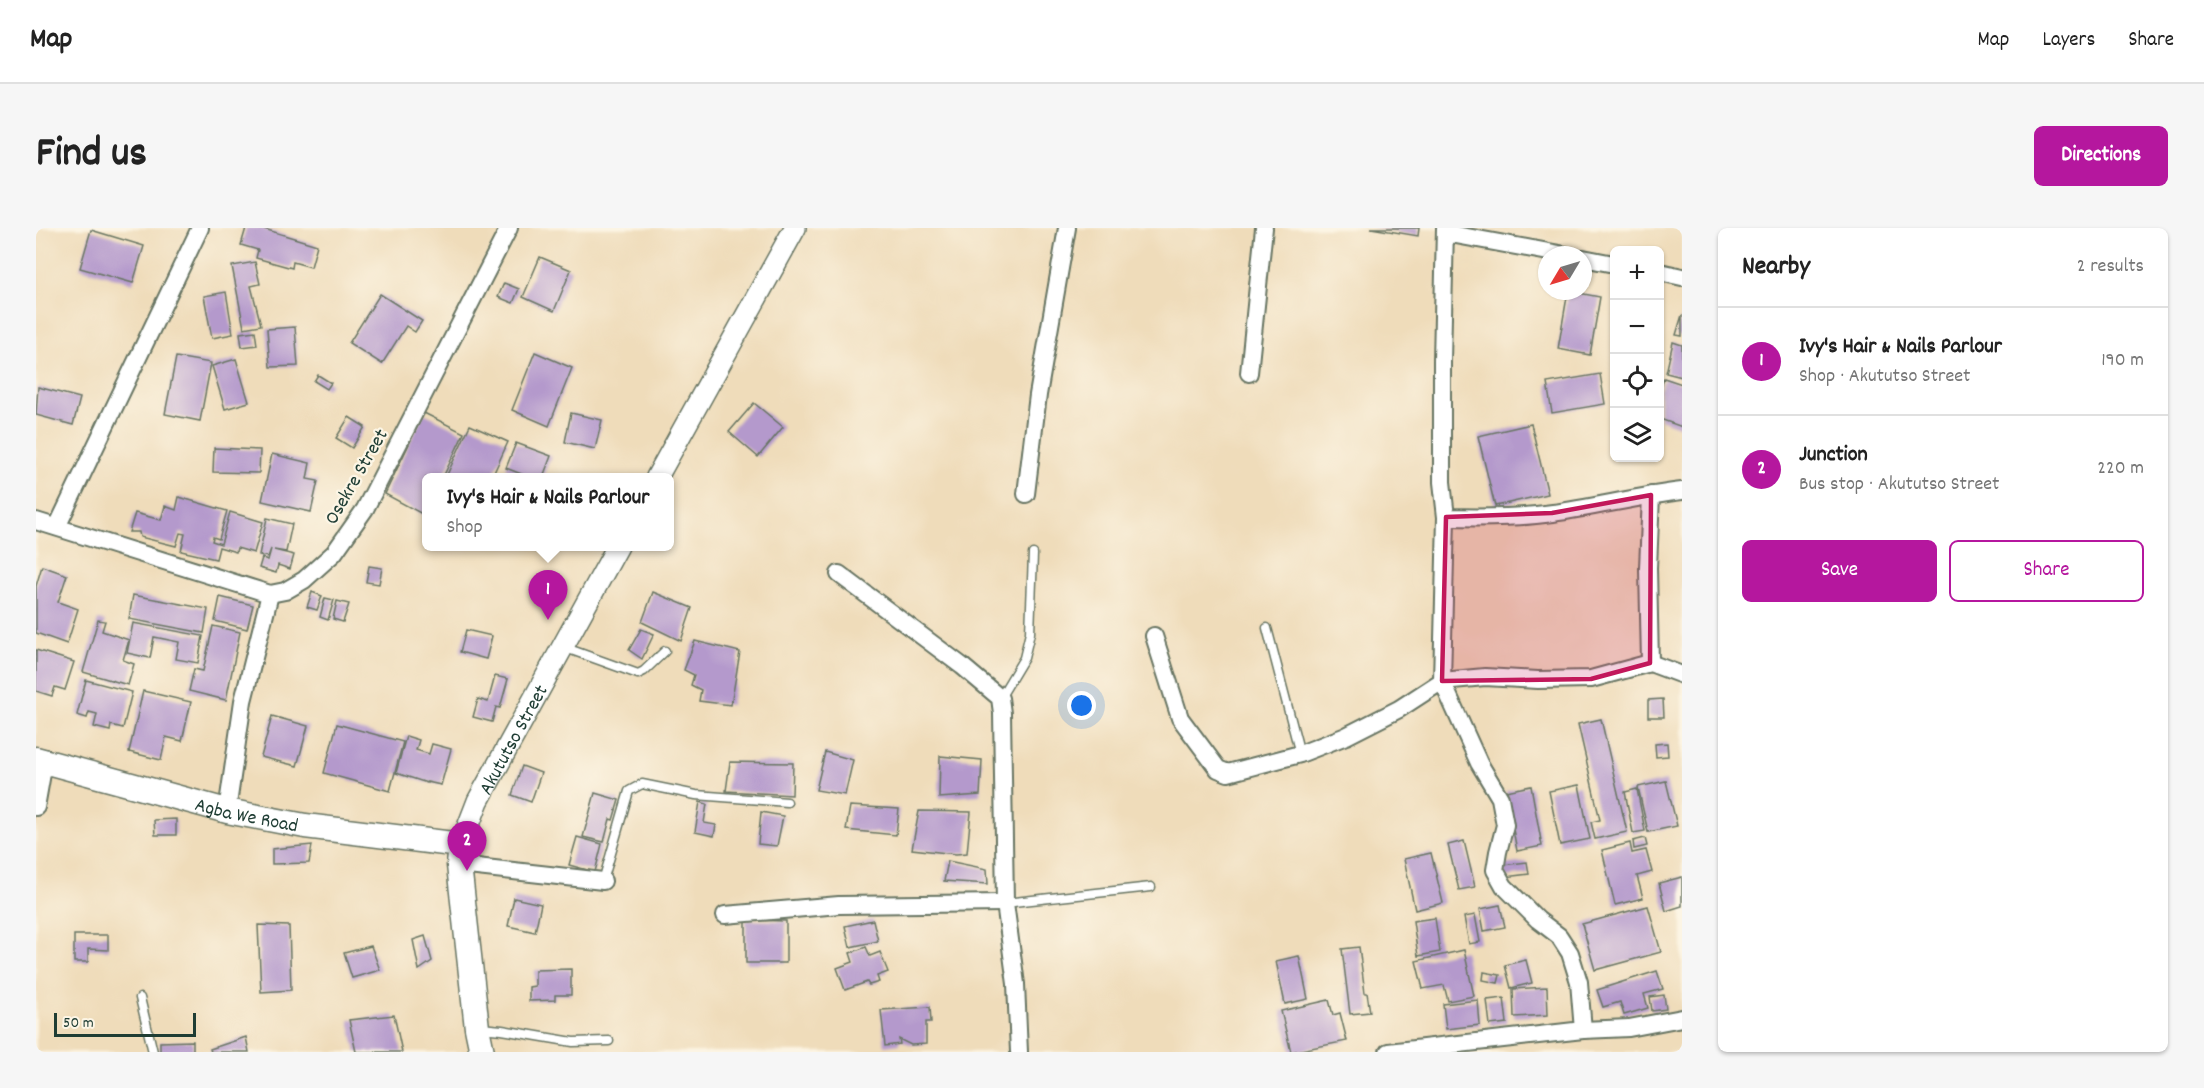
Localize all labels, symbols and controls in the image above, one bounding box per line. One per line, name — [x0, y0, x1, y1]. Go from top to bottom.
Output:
text: Map — [30, 21, 72, 61]
text: Map — [1978, 26, 2009, 56]
text: Layers — [2042, 26, 2095, 56]
text: Share — [2128, 26, 2174, 56]
text: Find us — [36, 126, 147, 186]
button: Directions — [2034, 126, 2168, 186]
north arrow — [1538, 246, 1592, 300]
map controls — [1610, 246, 1664, 462]
button: + — [1610, 246, 1664, 300]
text: Nearby — [1742, 249, 1810, 286]
text: 2 results — [2077, 253, 2144, 281]
button: − — [1610, 300, 1664, 354]
text: Ivy's Hair & Nails Parlour — [1799, 332, 2002, 363]
text: 1 — [1759, 347, 1764, 375]
text: 190 m — [2101, 347, 2144, 375]
button: locate — [1610, 354, 1664, 408]
text: Shop · Akututso Street — [1799, 363, 1970, 391]
button: layers — [1610, 408, 1664, 462]
street label: Osekre Street — [319, 424, 396, 531]
text: Junction — [1799, 440, 1868, 471]
text: 2 — [1757, 455, 1766, 483]
text: 220 m — [2097, 455, 2144, 483]
text: Bus stop · Akututso Street — [1799, 471, 1999, 499]
popup — [422, 473, 674, 551]
text: Ivy's Hair & Nails Parlour — [447, 483, 649, 514]
text: Shop — [447, 514, 483, 542]
button: Save — [1742, 540, 1937, 602]
button: Share — [1949, 540, 2144, 602]
pin: 1 — [528, 570, 568, 620]
street label: Akututso Street — [473, 680, 556, 800]
your location — [1067, 691, 1096, 720]
street label: Agba We Road — [191, 792, 300, 841]
pin: 2 — [448, 822, 486, 871]
scale bar — [54, 1010, 196, 1038]
text: 50 m — [63, 1012, 94, 1035]

